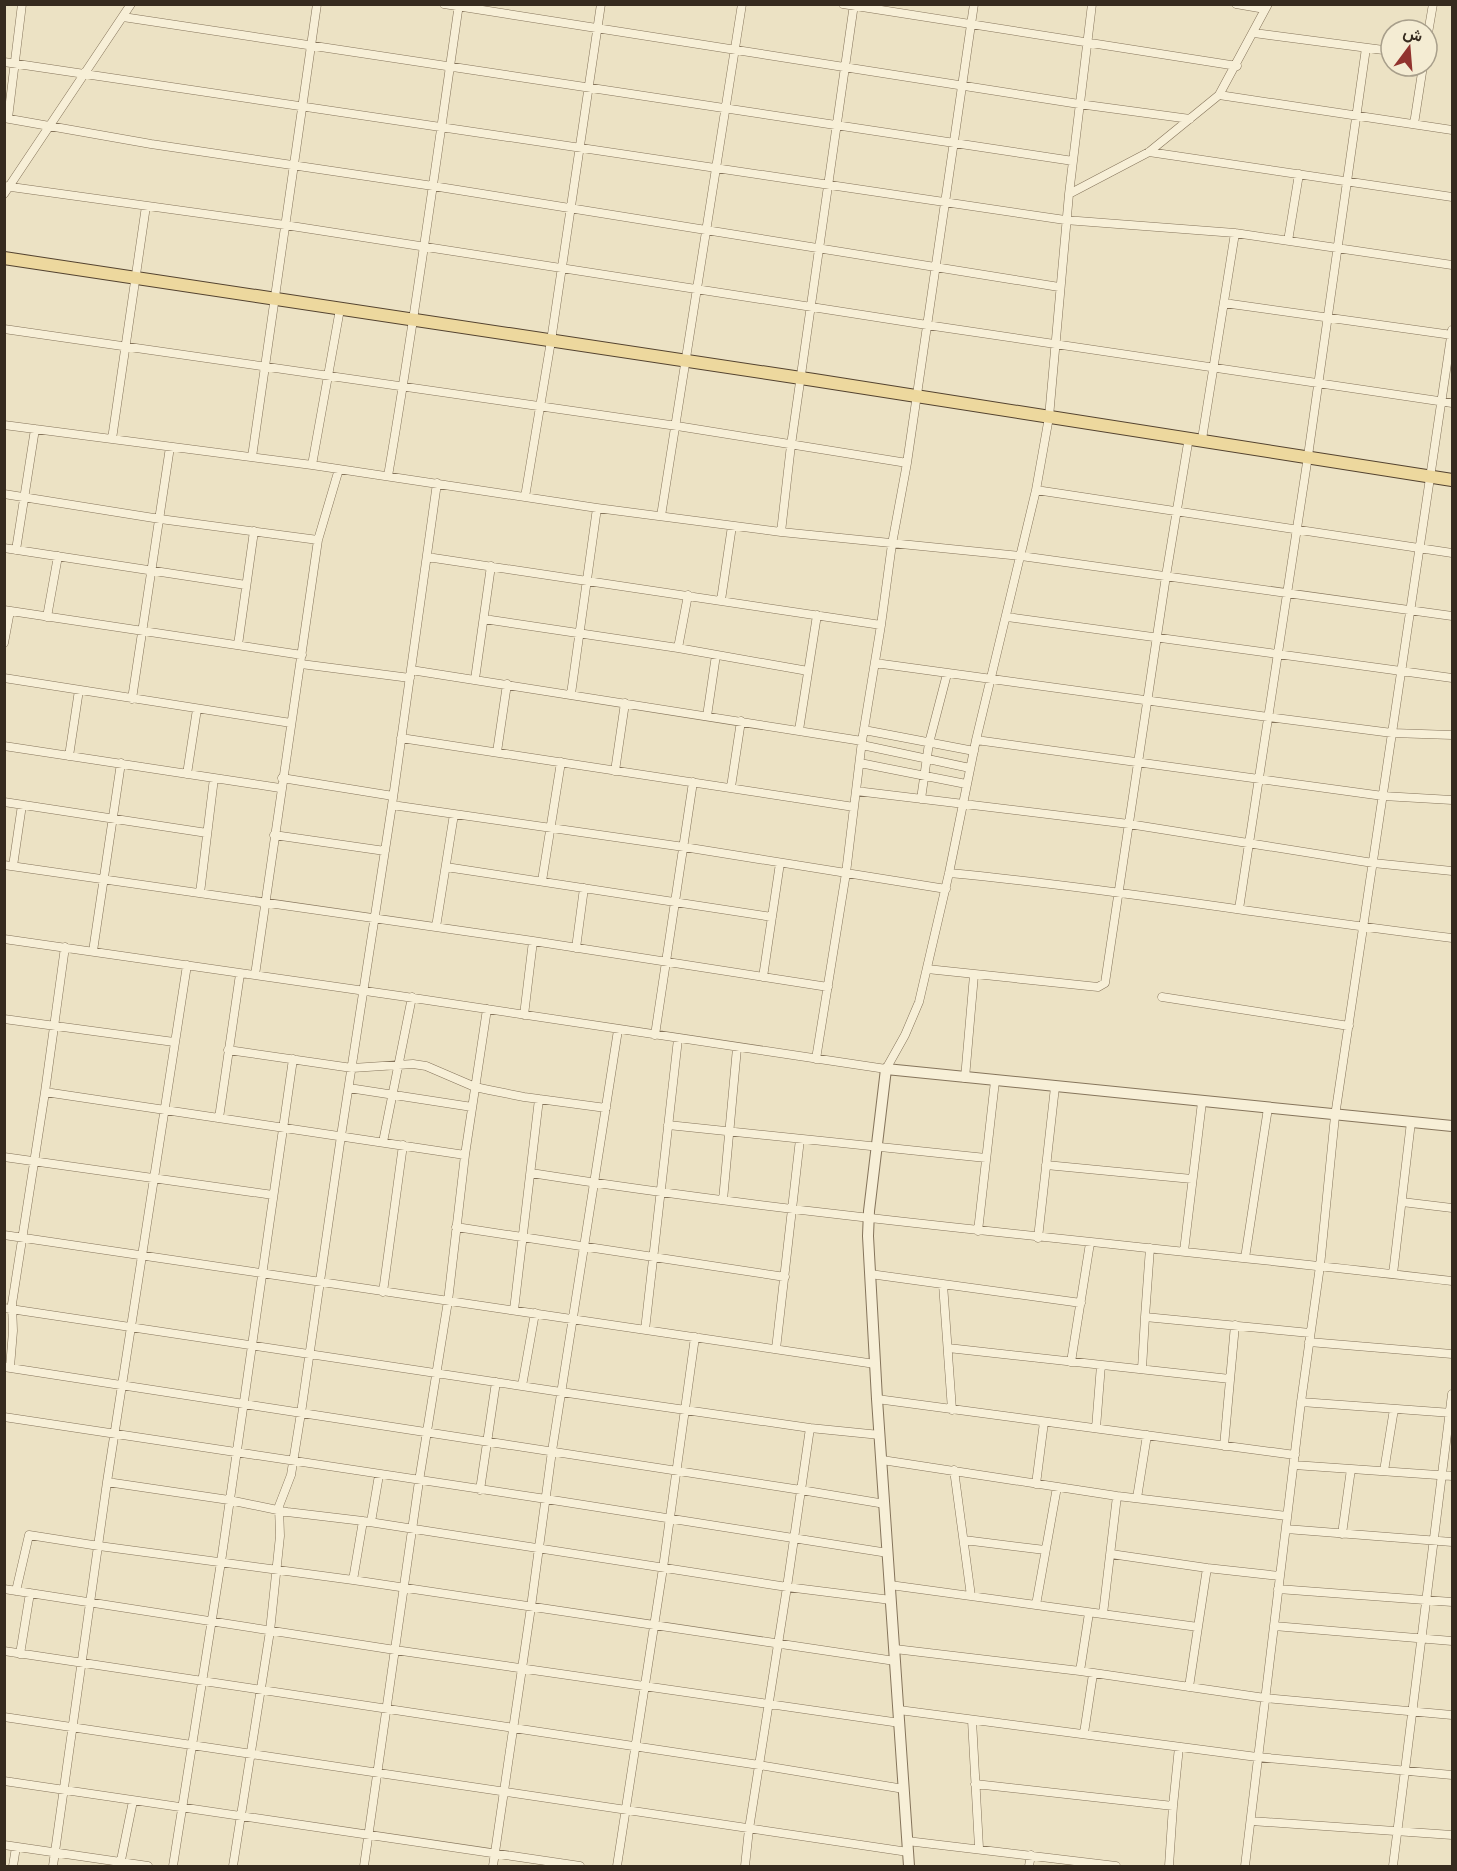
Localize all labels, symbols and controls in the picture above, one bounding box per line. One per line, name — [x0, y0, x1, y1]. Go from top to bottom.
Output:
north arrow — [1379, 18, 1439, 78]
text: ش — [1400, 21, 1425, 51]

